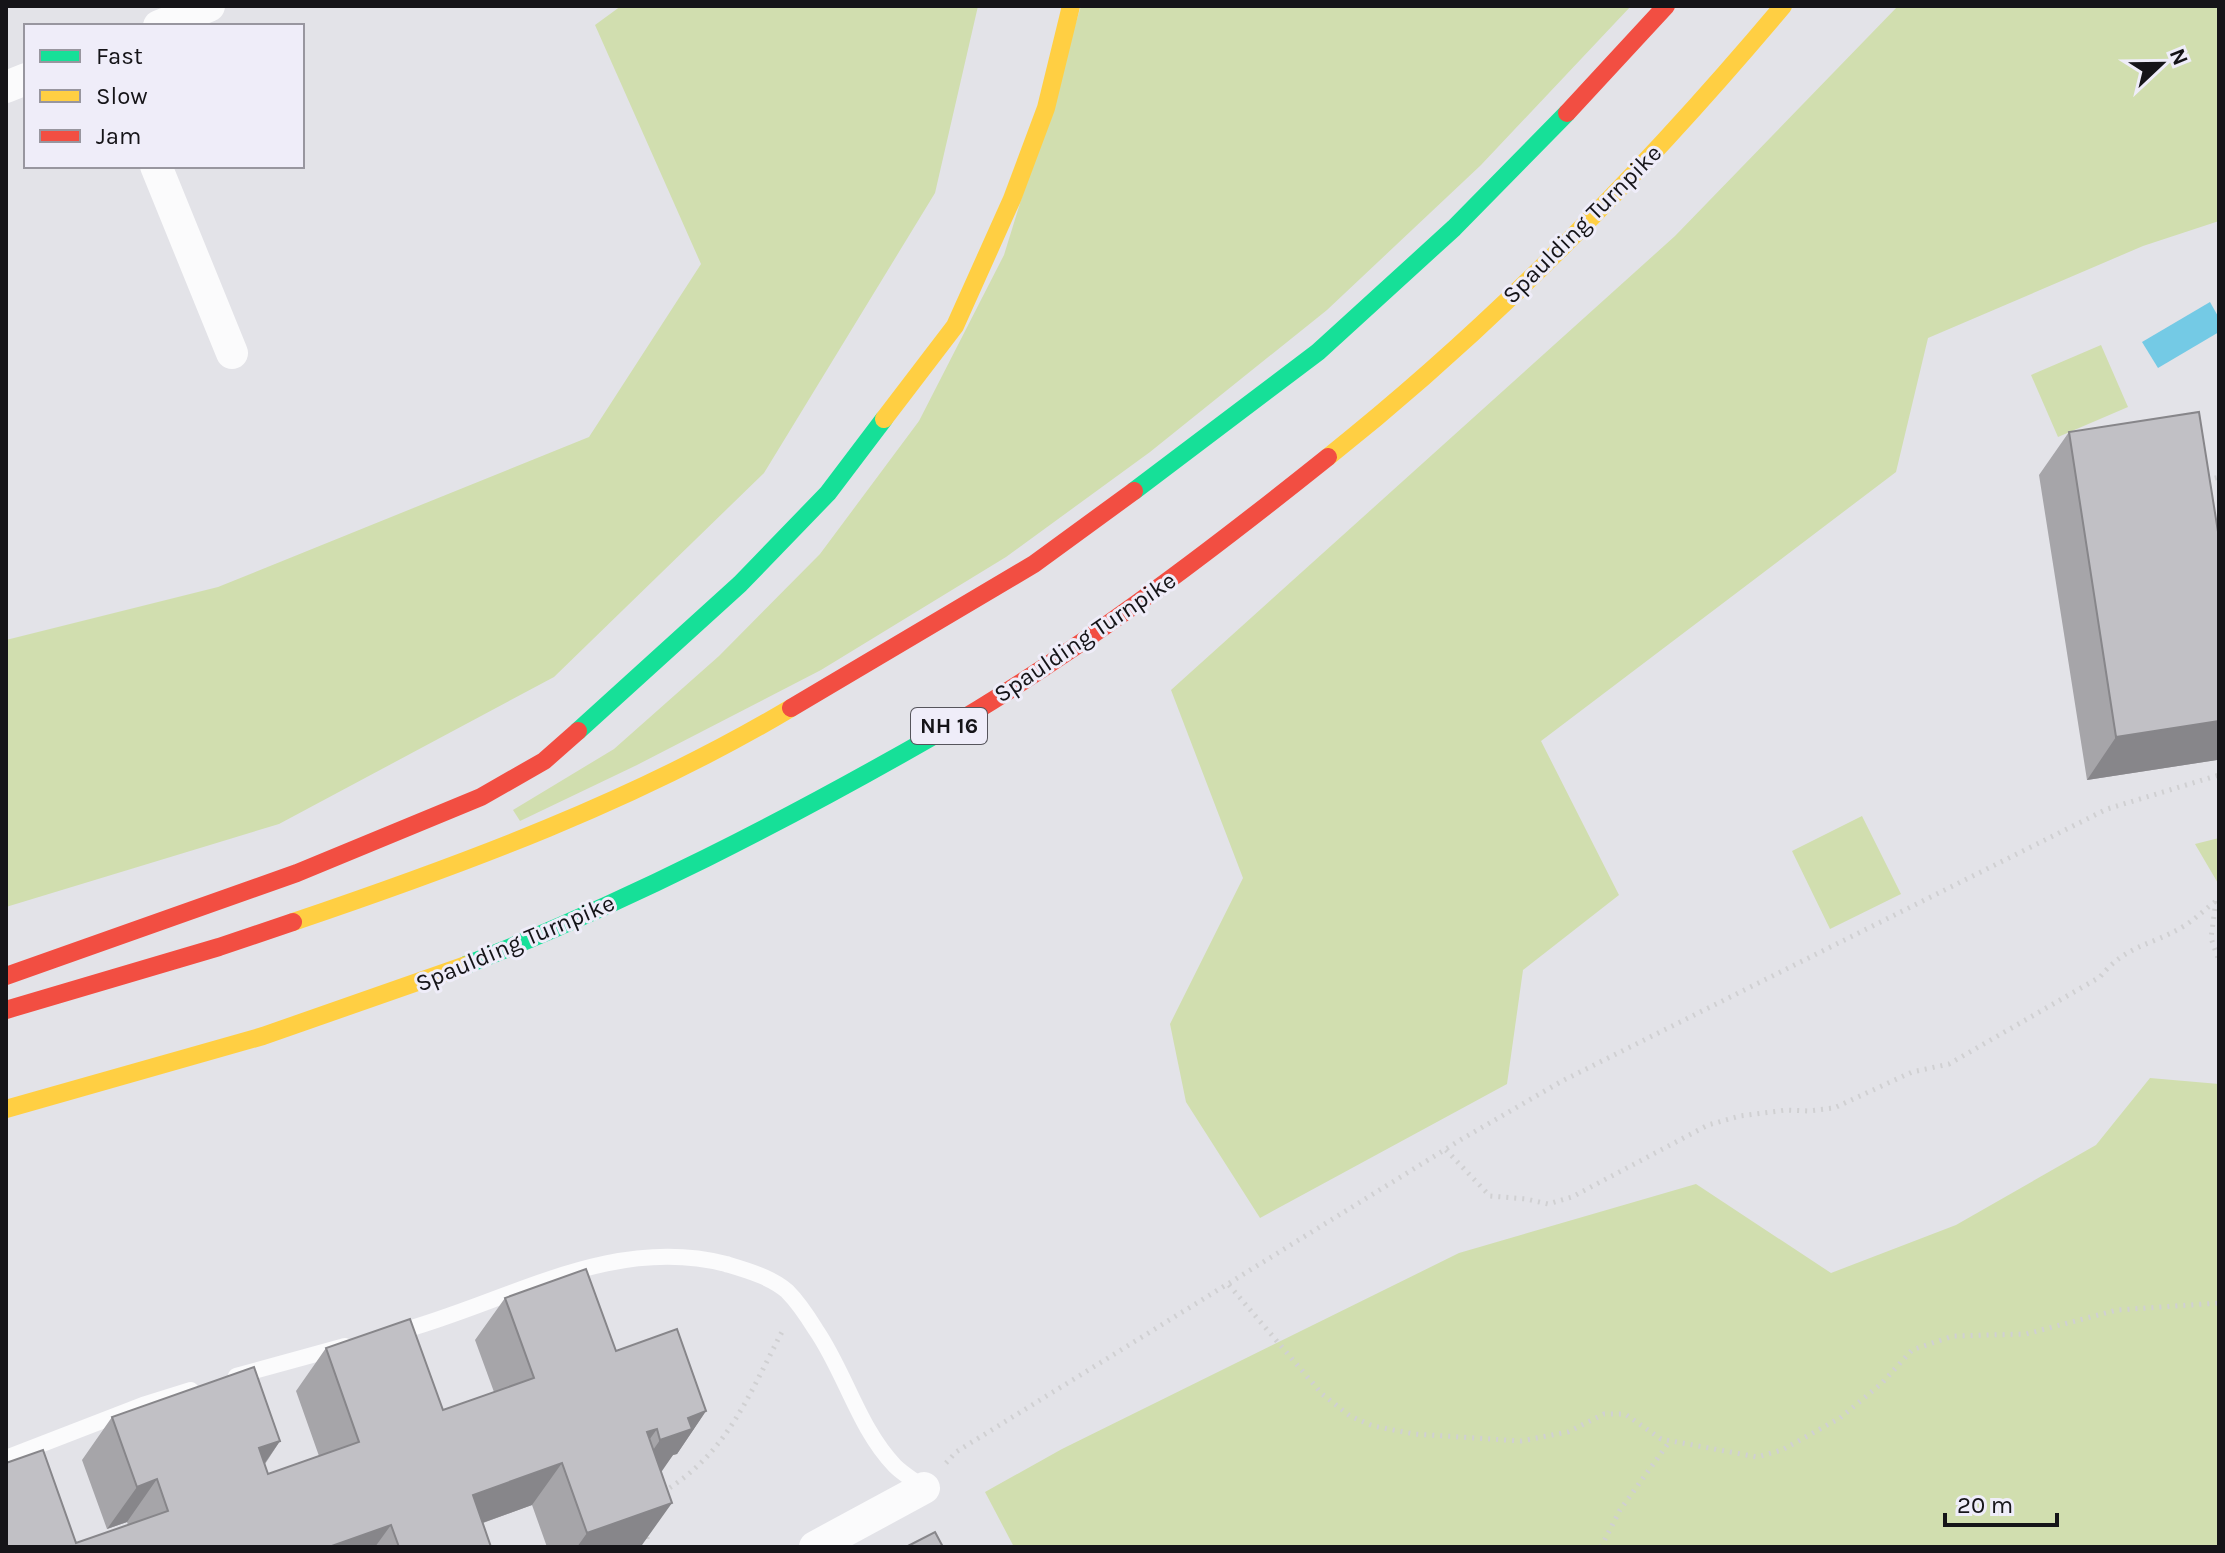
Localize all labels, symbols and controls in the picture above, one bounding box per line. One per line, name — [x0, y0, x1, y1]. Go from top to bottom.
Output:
legend — [24, 24, 304, 168]
north arrow — [2121, 24, 2201, 104]
text: Fast — [96, 42, 143, 70]
text: N — [2164, 45, 2194, 69]
text: Slow — [96, 82, 148, 110]
text: Jam — [96, 122, 141, 150]
street label: Spaulding Turnpike — [1497, 139, 1667, 309]
street label: Spaulding Turnpike — [989, 566, 1181, 708]
road number: NH 16 — [911, 708, 987, 744]
street label: Spaulding Turnpike — [411, 888, 619, 998]
scale bar — [1945, 1477, 2057, 1527]
text: 20 m — [1957, 1491, 2013, 1519]

